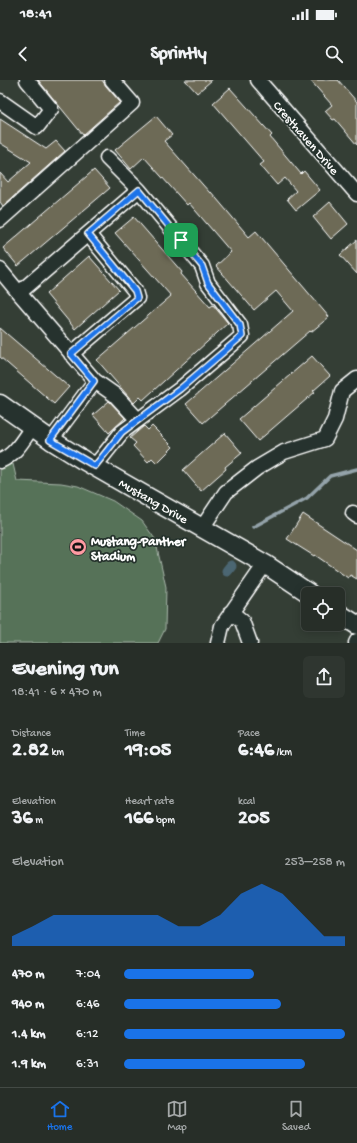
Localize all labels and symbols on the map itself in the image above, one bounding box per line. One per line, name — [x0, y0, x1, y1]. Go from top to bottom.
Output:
street label: Cresthaven Drive — [269, 99, 341, 179]
pin — [164, 223, 198, 257]
street label: Mustang Drive — [115, 476, 190, 528]
place label: Mustang-Panther Stadium — [91, 535, 187, 565]
sports icon: Mustang-Panther Stadium — [68, 537, 88, 557]

